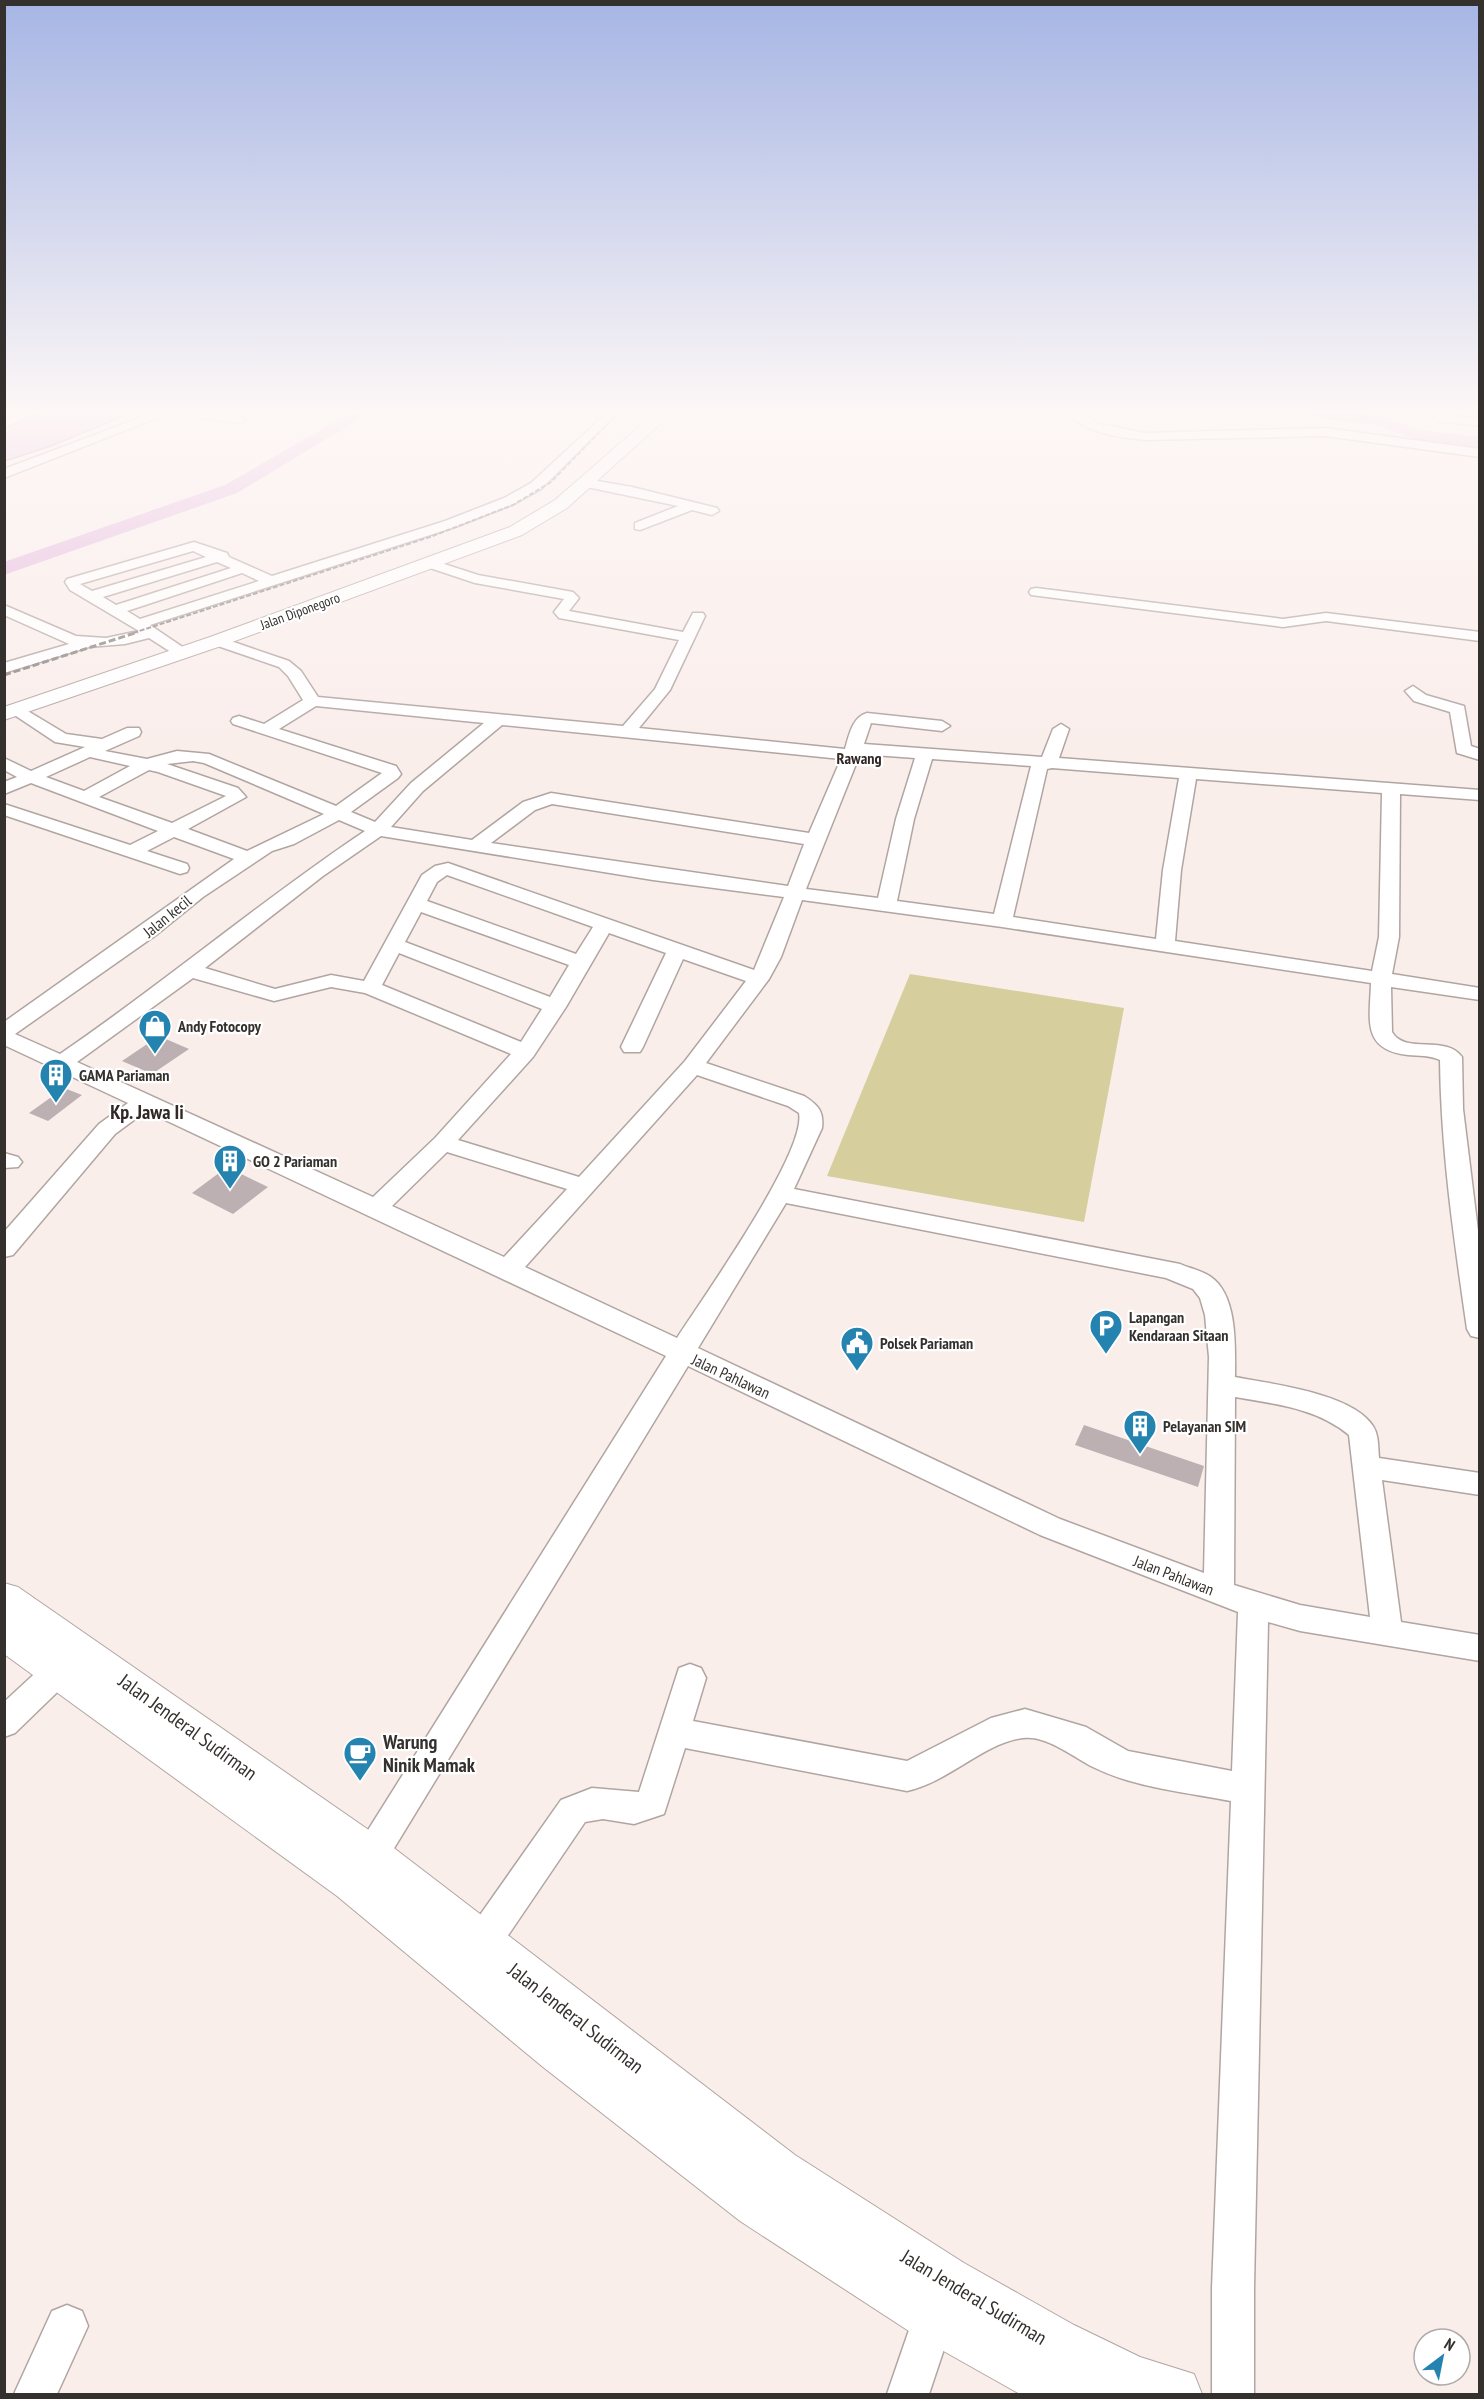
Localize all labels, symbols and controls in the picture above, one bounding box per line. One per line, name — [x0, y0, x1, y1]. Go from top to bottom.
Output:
street label: Jalan Diponegoro — [257, 588, 342, 634]
district label: Rawang — [836, 748, 882, 768]
street label: Jalan kecil — [138, 890, 195, 942]
shop icon: Andy Fotocopy — [137, 1008, 173, 1055]
place label: Andy Fotocopy — [177, 1016, 262, 1036]
building icon: GAMA Pariaman — [38, 1057, 74, 1104]
place label: GAMA Pariaman — [79, 1065, 170, 1085]
district label: Kp. Jawa Ii — [110, 1099, 184, 1125]
building icon: GO 2 Pariaman — [212, 1143, 248, 1190]
place label: GO 2 Pariaman — [253, 1151, 337, 1171]
place label: Lapangan Kendaraan Sitaan — [1129, 1307, 1228, 1345]
parking icon: Lapangan Kendaraan Sitaan — [1088, 1308, 1124, 1355]
public building icon: Polsek Pariaman — [839, 1325, 875, 1372]
place label: Polsek Pariaman — [880, 1333, 973, 1353]
street label: Jalan Pahlawan — [688, 1349, 773, 1403]
building icon: Pelayanan SIM — [1122, 1408, 1158, 1455]
place label: Pelayanan SIM — [1163, 1416, 1246, 1436]
street label: Jalan Pahlawan — [1130, 1550, 1217, 1599]
street label: Jalan Jenderal Sudirman — [113, 1667, 262, 1786]
place label: Warung Ninik Mamak — [382, 1729, 476, 1778]
cafe icon: Warung Ninik Mamak — [342, 1735, 378, 1782]
street label: Jalan Jenderal Sudirman — [502, 1956, 649, 2079]
street label: Jalan Jenderal Sudirman — [896, 2243, 1051, 2351]
north arrow — [1412, 2327, 1472, 2387]
text: N — [1441, 2334, 1459, 2355]

